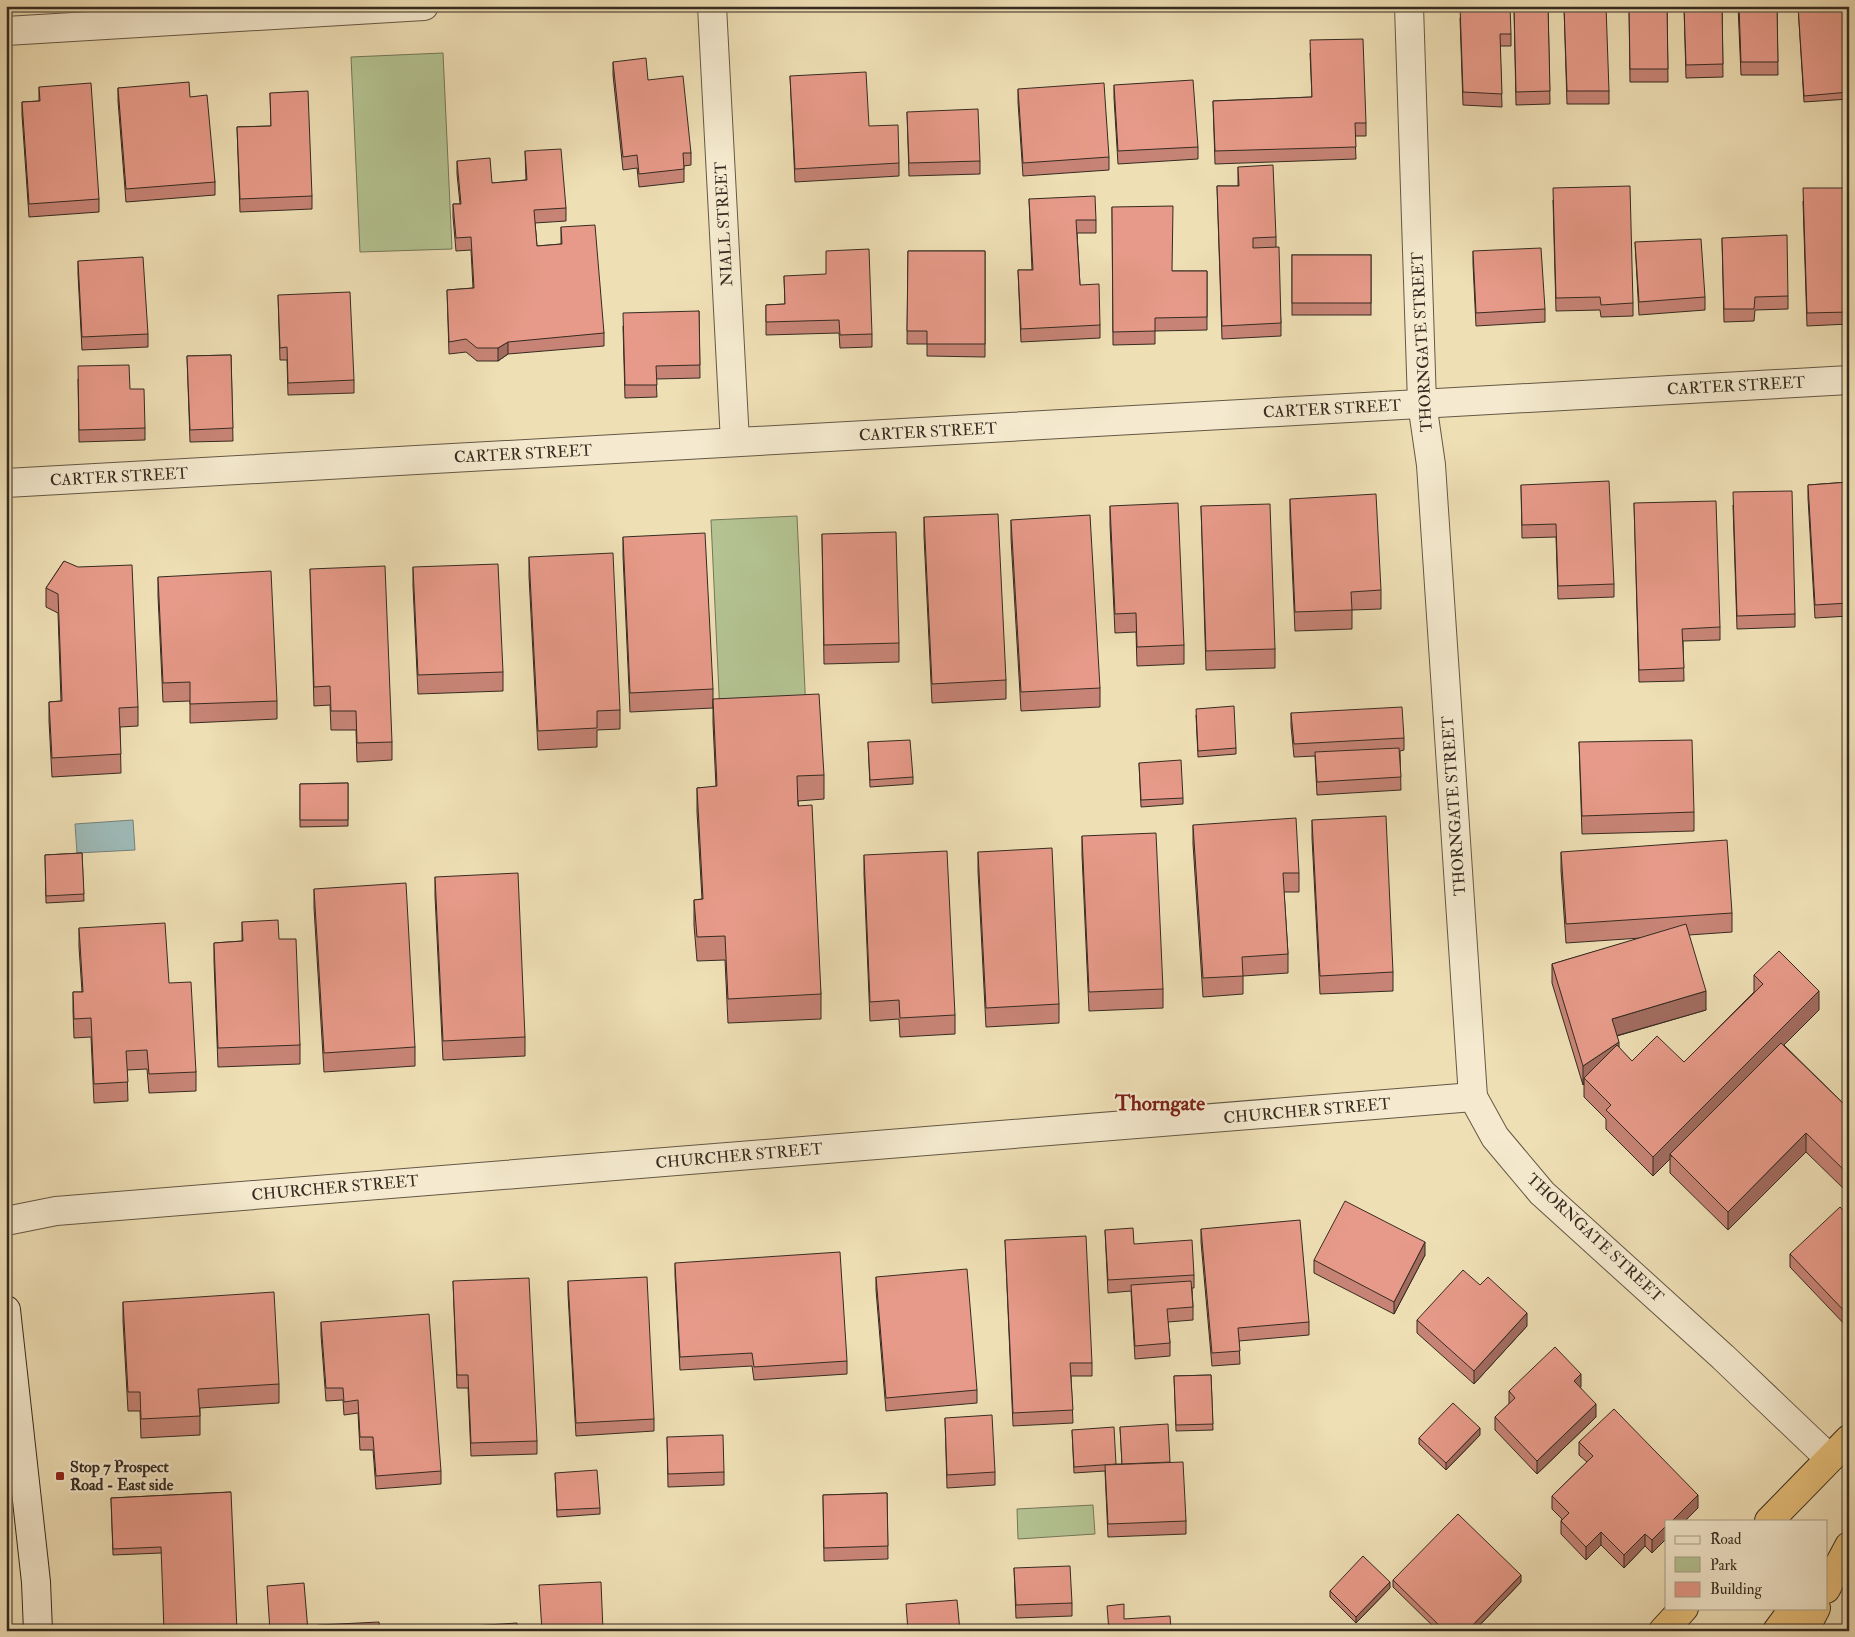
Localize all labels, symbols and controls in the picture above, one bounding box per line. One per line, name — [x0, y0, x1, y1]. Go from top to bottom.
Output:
street label: NIALL STREET — [711, 161, 737, 287]
street label: THORNGATE STREET — [1407, 251, 1437, 433]
street label: CARTER STREET — [1666, 372, 1806, 400]
street label: CARTER STREET — [1262, 395, 1402, 423]
street label: CARTER STREET — [858, 418, 998, 446]
street label: CARTER STREET — [453, 440, 593, 468]
street label: CARTER STREET — [49, 463, 189, 491]
street label: THORNGATE STREET — [1438, 715, 1470, 897]
district label: Thorngate — [1114, 1090, 1205, 1117]
street label: CHURCHER STREET — [1223, 1094, 1392, 1128]
street label: CHURCHER STREET — [655, 1139, 824, 1173]
street label: THORNGATE STREET — [1522, 1169, 1668, 1307]
street label: CHURCHER STREET — [251, 1171, 420, 1205]
place label: Stop 7 Prospect Road - East side — [70, 1457, 174, 1495]
marker: Stop 7 Prospect Road - East side — [54, 1470, 66, 1482]
legend — [1665, 1520, 1828, 1610]
text: Road — [1710, 1530, 1742, 1549]
text: Park — [1710, 1556, 1737, 1575]
text: Building — [1710, 1580, 1762, 1599]

